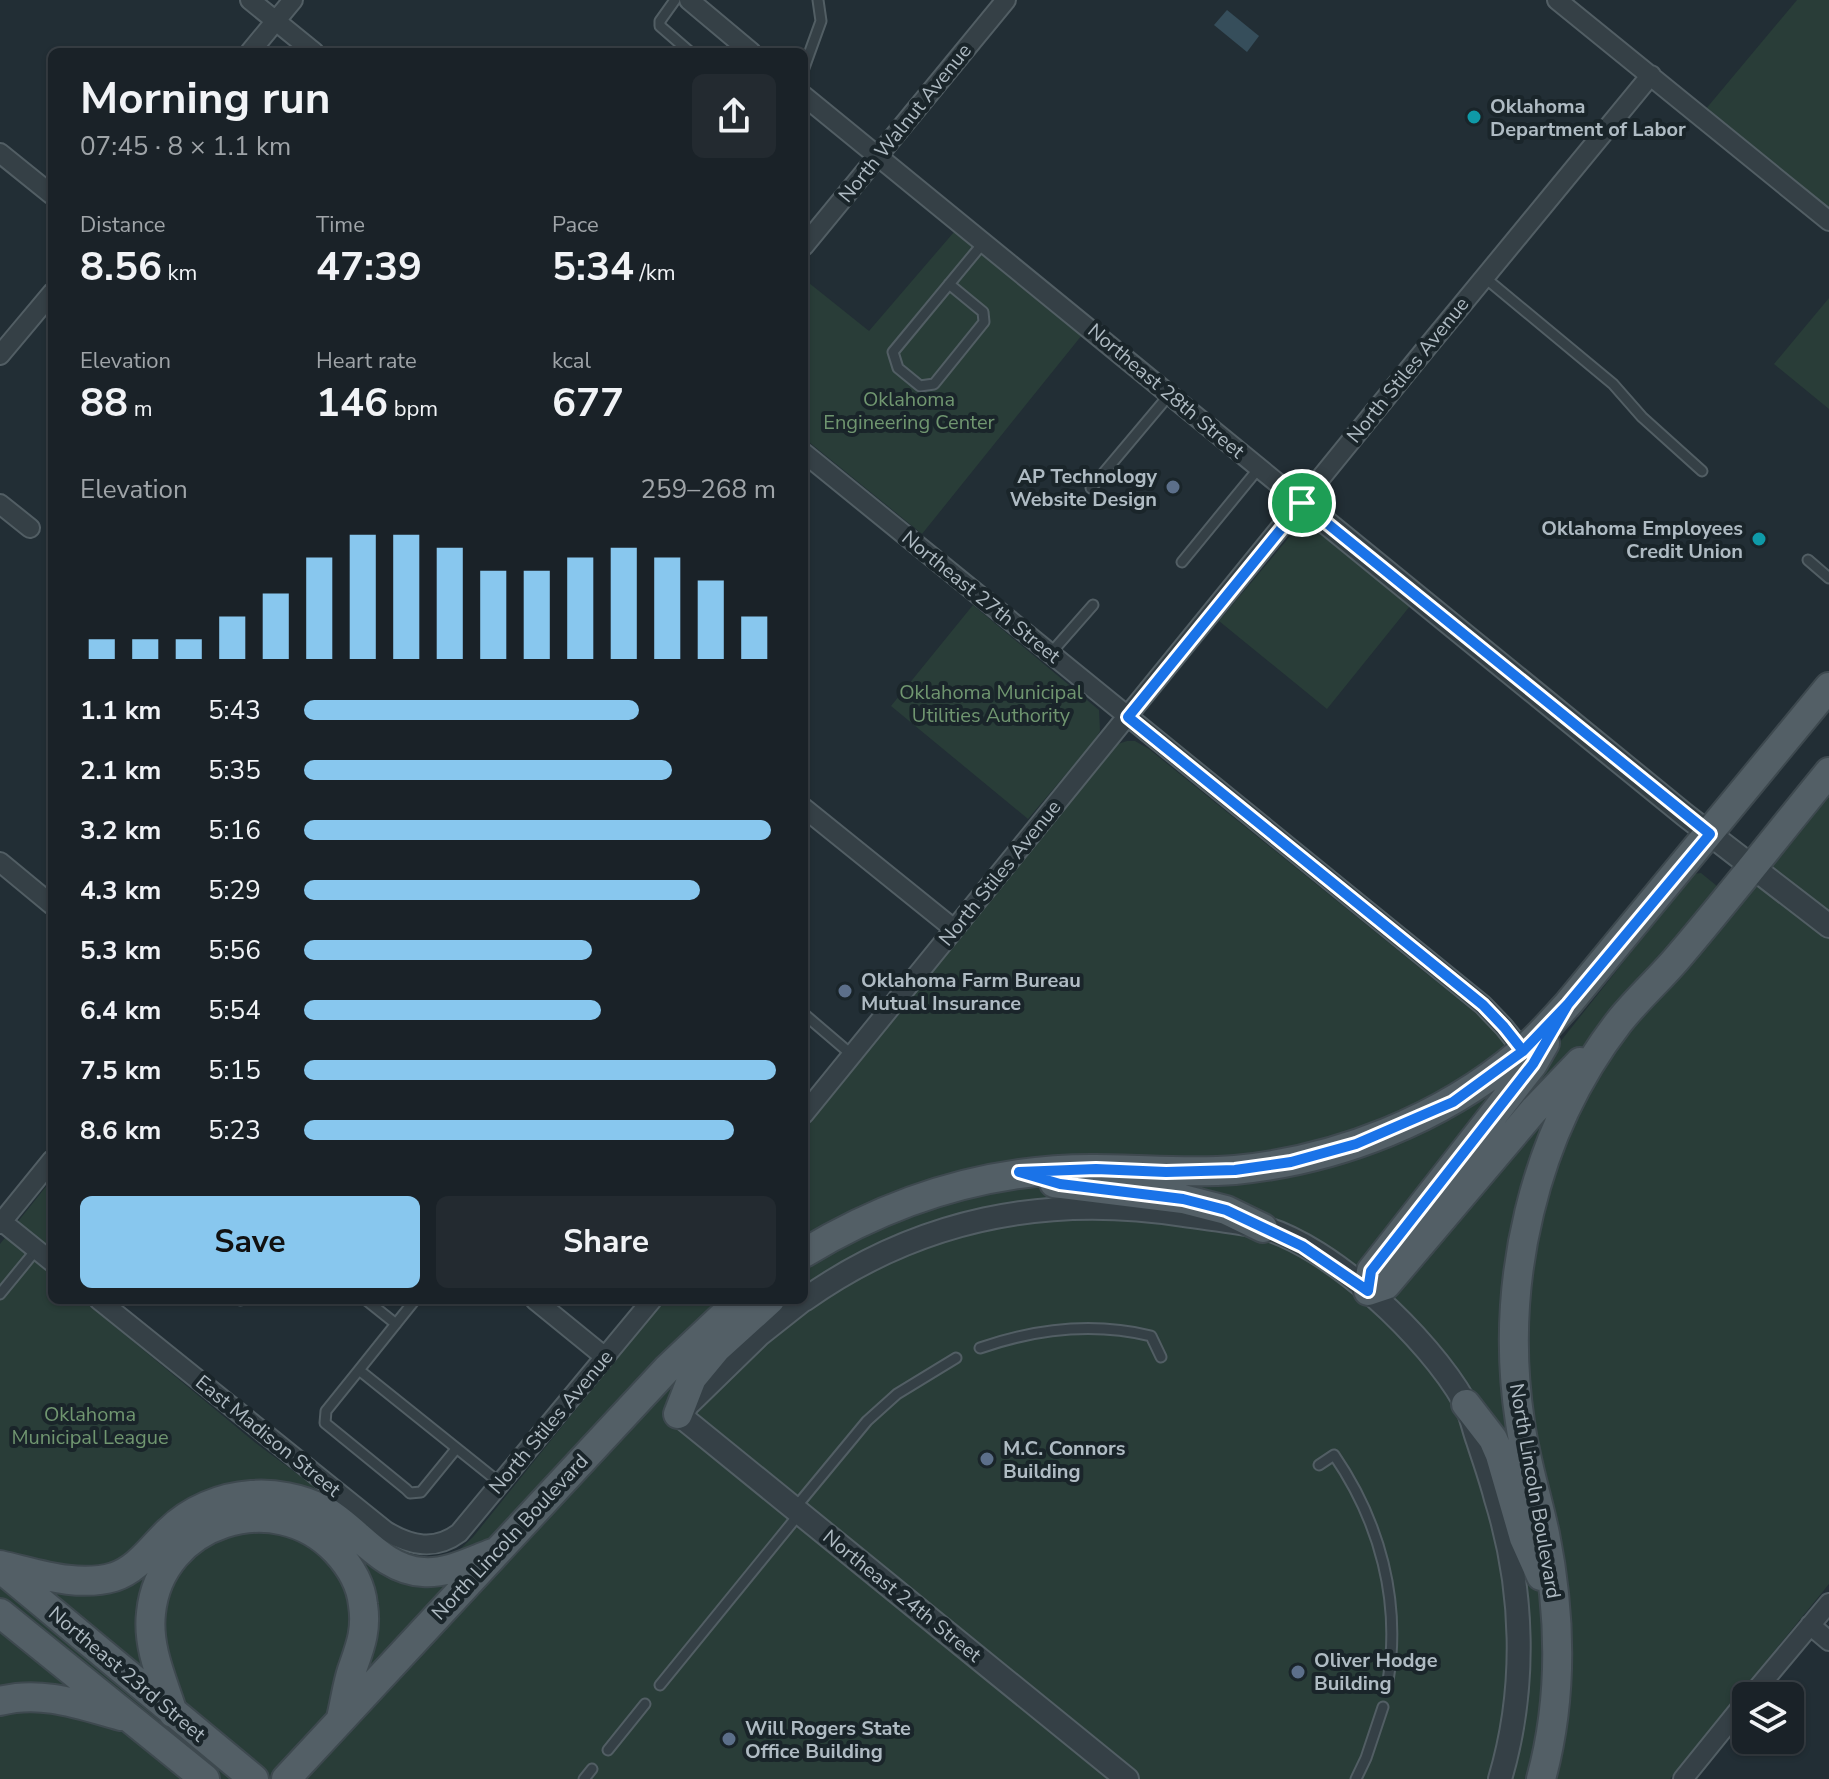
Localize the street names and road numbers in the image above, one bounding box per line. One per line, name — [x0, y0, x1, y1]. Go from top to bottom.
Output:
street label: North Walnut Avenue — [832, 38, 978, 208]
street label: North Stiles Avenue — [1341, 291, 1475, 449]
street label: Northeast 28th Street — [1082, 317, 1251, 465]
street label: Northeast 27th Street — [896, 525, 1067, 670]
street label: North Stiles Avenue — [933, 794, 1067, 952]
street label: North Stiles Avenue — [483, 1344, 619, 1500]
street label: East Madison Street — [190, 1369, 347, 1504]
street label: North Lincoln Boulevard — [1503, 1381, 1567, 1601]
street label: North Lincoln Boulevard — [426, 1448, 594, 1626]
street label: Northeast 24th Street — [817, 1524, 988, 1669]
street label: Northeast 23rd Street — [43, 1600, 212, 1748]

